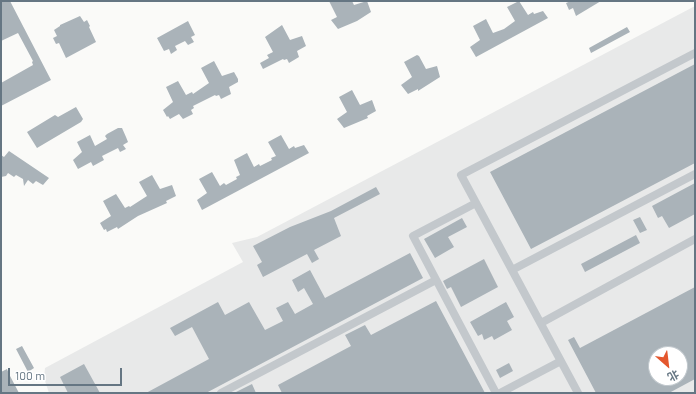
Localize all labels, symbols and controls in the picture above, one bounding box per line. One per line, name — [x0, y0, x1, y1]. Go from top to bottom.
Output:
north arrow — [648, 346, 688, 386]
scale bar — [10, 360, 124, 386]
text: 100 m — [15, 368, 45, 382]
text: 北 — [665, 368, 681, 384]

